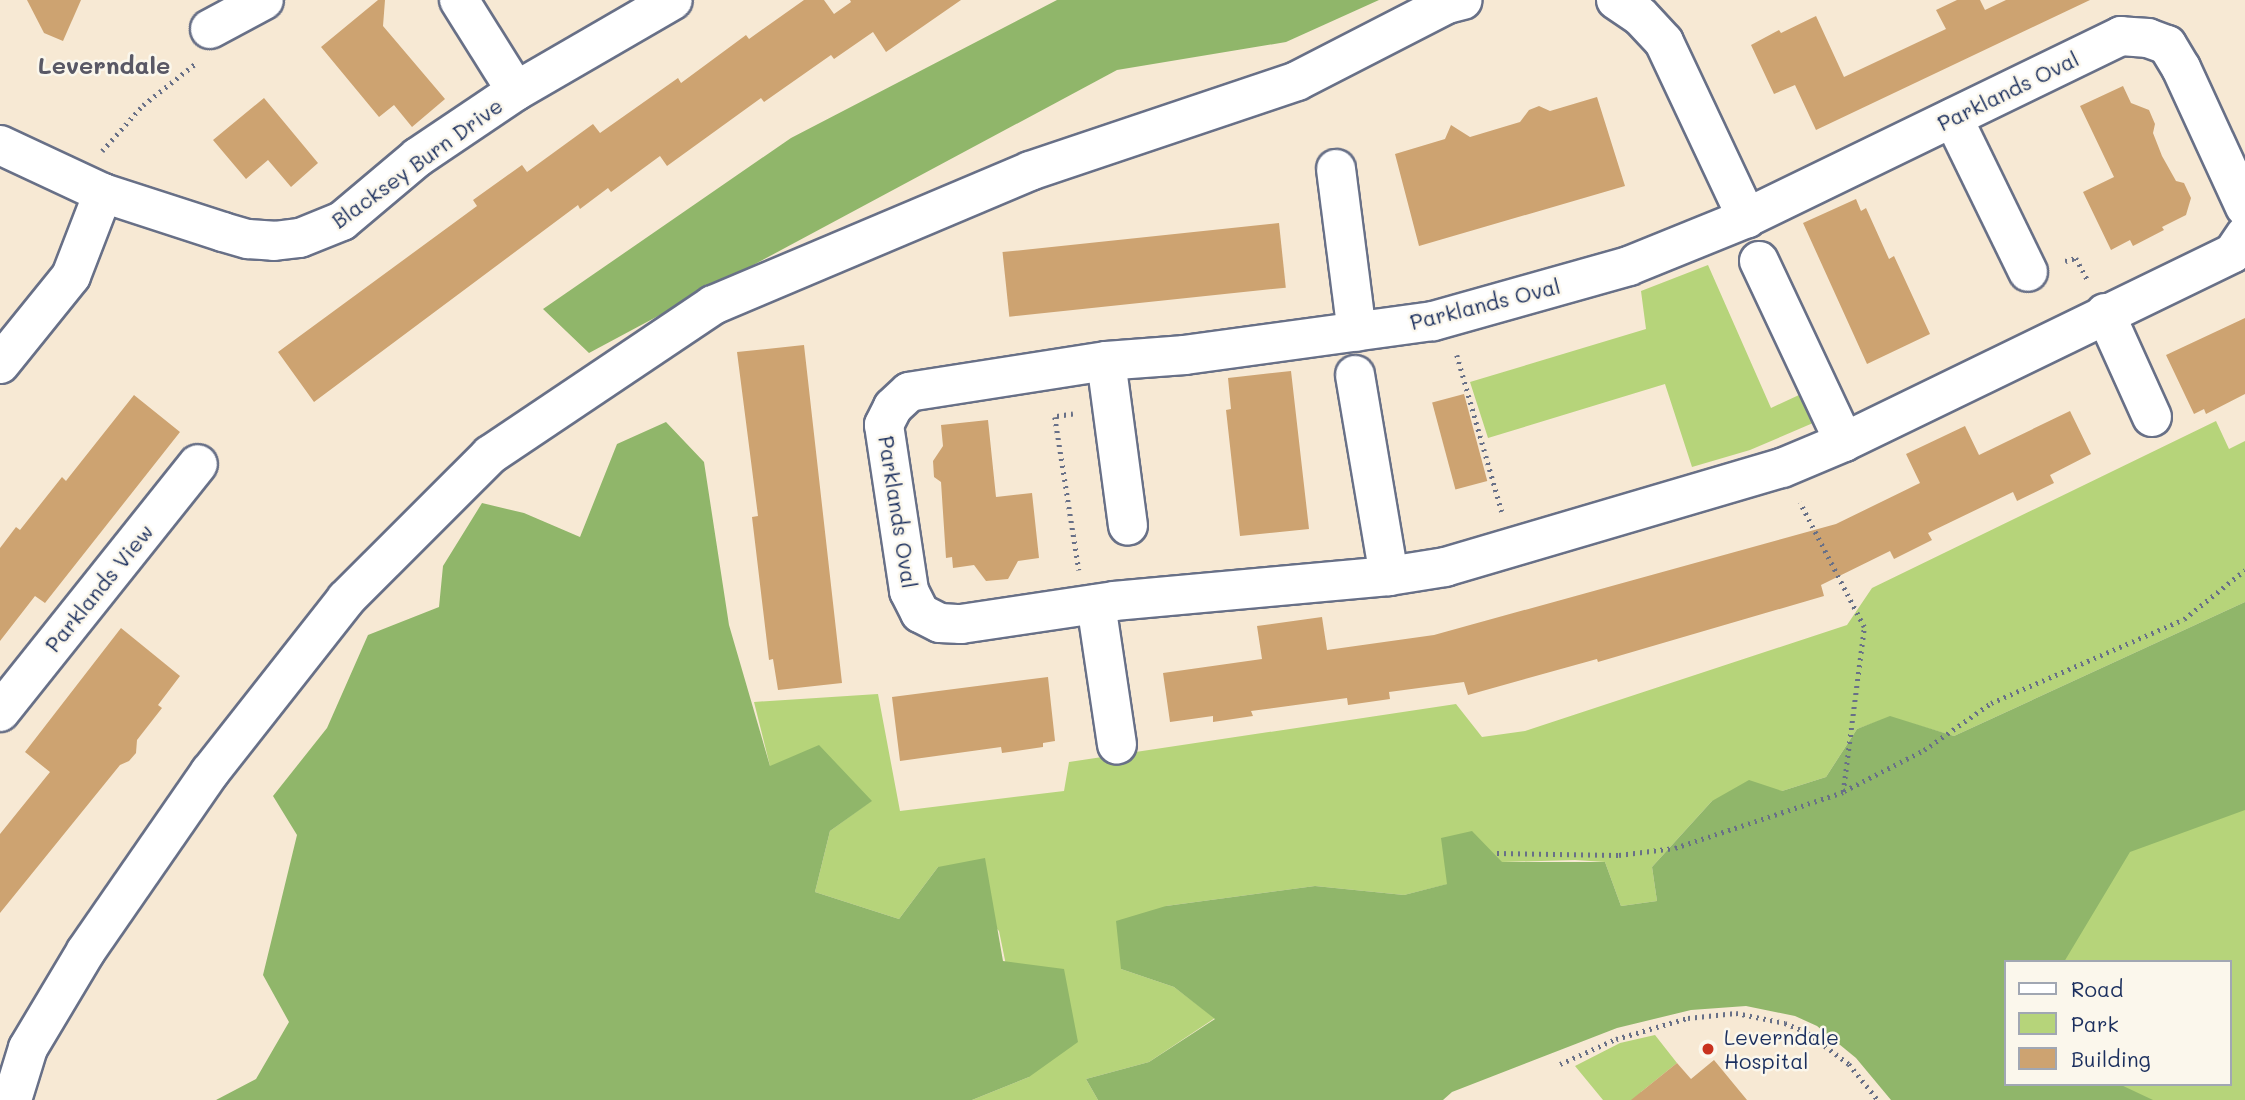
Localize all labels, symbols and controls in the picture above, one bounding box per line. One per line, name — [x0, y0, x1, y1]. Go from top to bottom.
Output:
street label: Parklands Oval — [1933, 46, 2083, 136]
district label: Leverndale — [38, 51, 170, 79]
street label: Blacksey Burn Drive — [327, 93, 507, 233]
street label: Parklands Oval — [1407, 273, 1563, 335]
street label: Parklands Oval — [874, 434, 922, 590]
street label: Parklands View — [40, 519, 158, 657]
legend — [2004, 960, 2231, 1086]
text: Road — [2071, 975, 2123, 1002]
text: Park — [2071, 1010, 2119, 1037]
place label: Leverndale Hospital — [1724, 1024, 1839, 1074]
marker: Leverndale Hospital — [1698, 1039, 1718, 1059]
text: Building — [2071, 1045, 2151, 1072]

